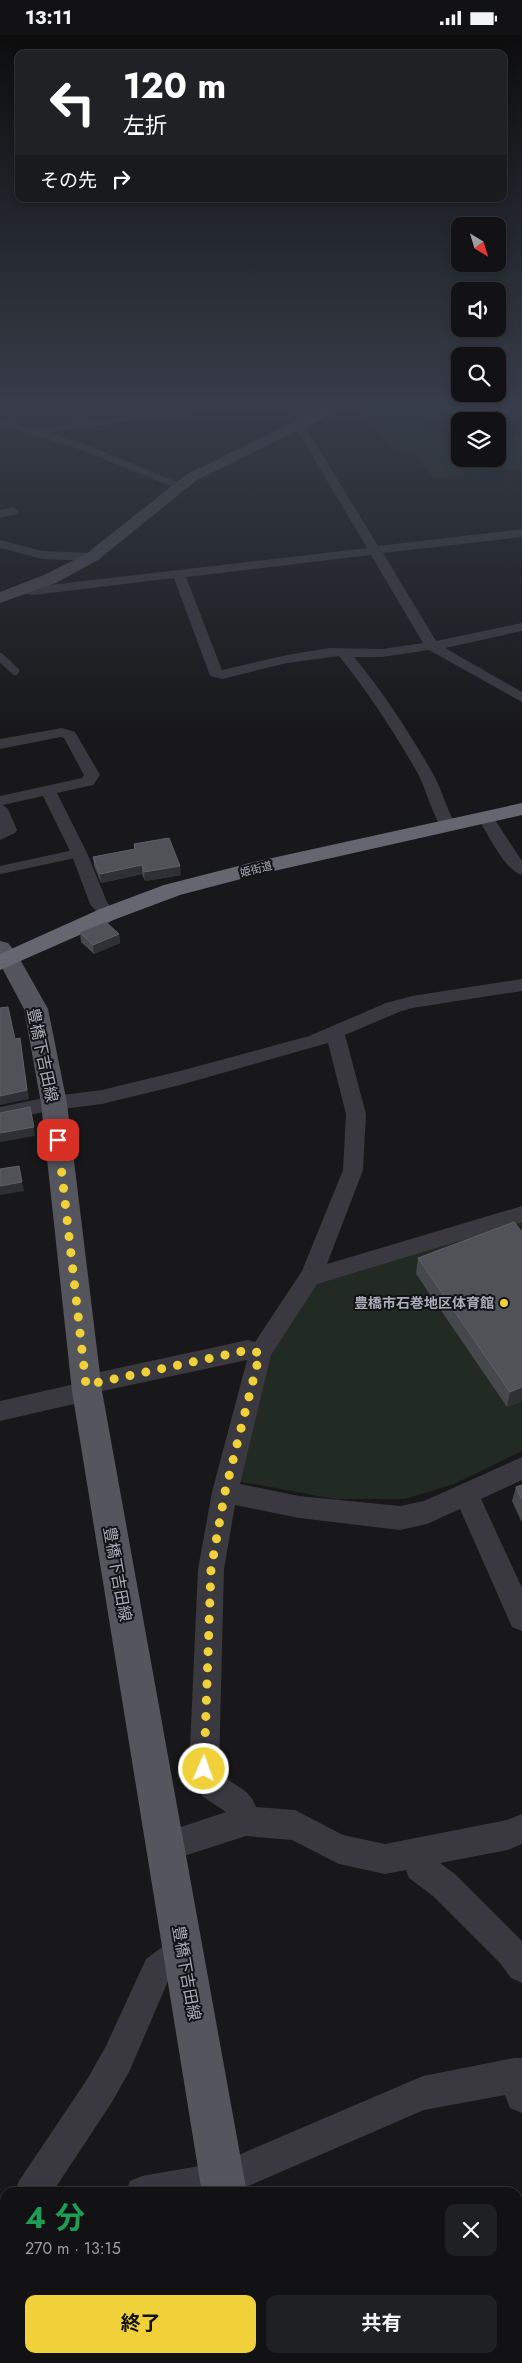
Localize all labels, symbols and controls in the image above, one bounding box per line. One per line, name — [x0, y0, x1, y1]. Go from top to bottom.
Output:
text: 13:11 — [25, 4, 72, 31]
text: 120 m — [123, 61, 226, 111]
icon: left — [40, 70, 105, 135]
text: 左折 — [123, 109, 167, 141]
icon: right — [107, 165, 135, 193]
text: その先 — [40, 167, 97, 194]
north arrow — [451, 217, 506, 273]
map controls — [451, 217, 506, 467]
button: sound — [451, 282, 506, 337]
button: search — [451, 347, 506, 402]
button: layers — [451, 412, 506, 467]
street label: 姫街道 — [238, 857, 274, 881]
street label: 豊橋下吉田線 — [21, 1006, 64, 1104]
pin — [37, 1119, 79, 1161]
icon: arrive — [44, 1126, 72, 1154]
place label: 豊橋市石巻地区体育館 — [354, 1293, 494, 1313]
marker: 豊橋市石巻地区体育館 — [498, 1297, 510, 1309]
street label: 豊橋下吉田線 — [98, 1525, 137, 1623]
position arrow — [177, 1742, 229, 1794]
street label: 豊橋下吉田線 — [167, 1924, 206, 2022]
text: 4 分 — [25, 2196, 85, 2239]
button: close — [445, 2204, 497, 2256]
text: 270 m · 13:15 — [25, 2237, 121, 2260]
button: 終了 — [25, 2295, 256, 2353]
button: 共有 — [266, 2295, 497, 2353]

